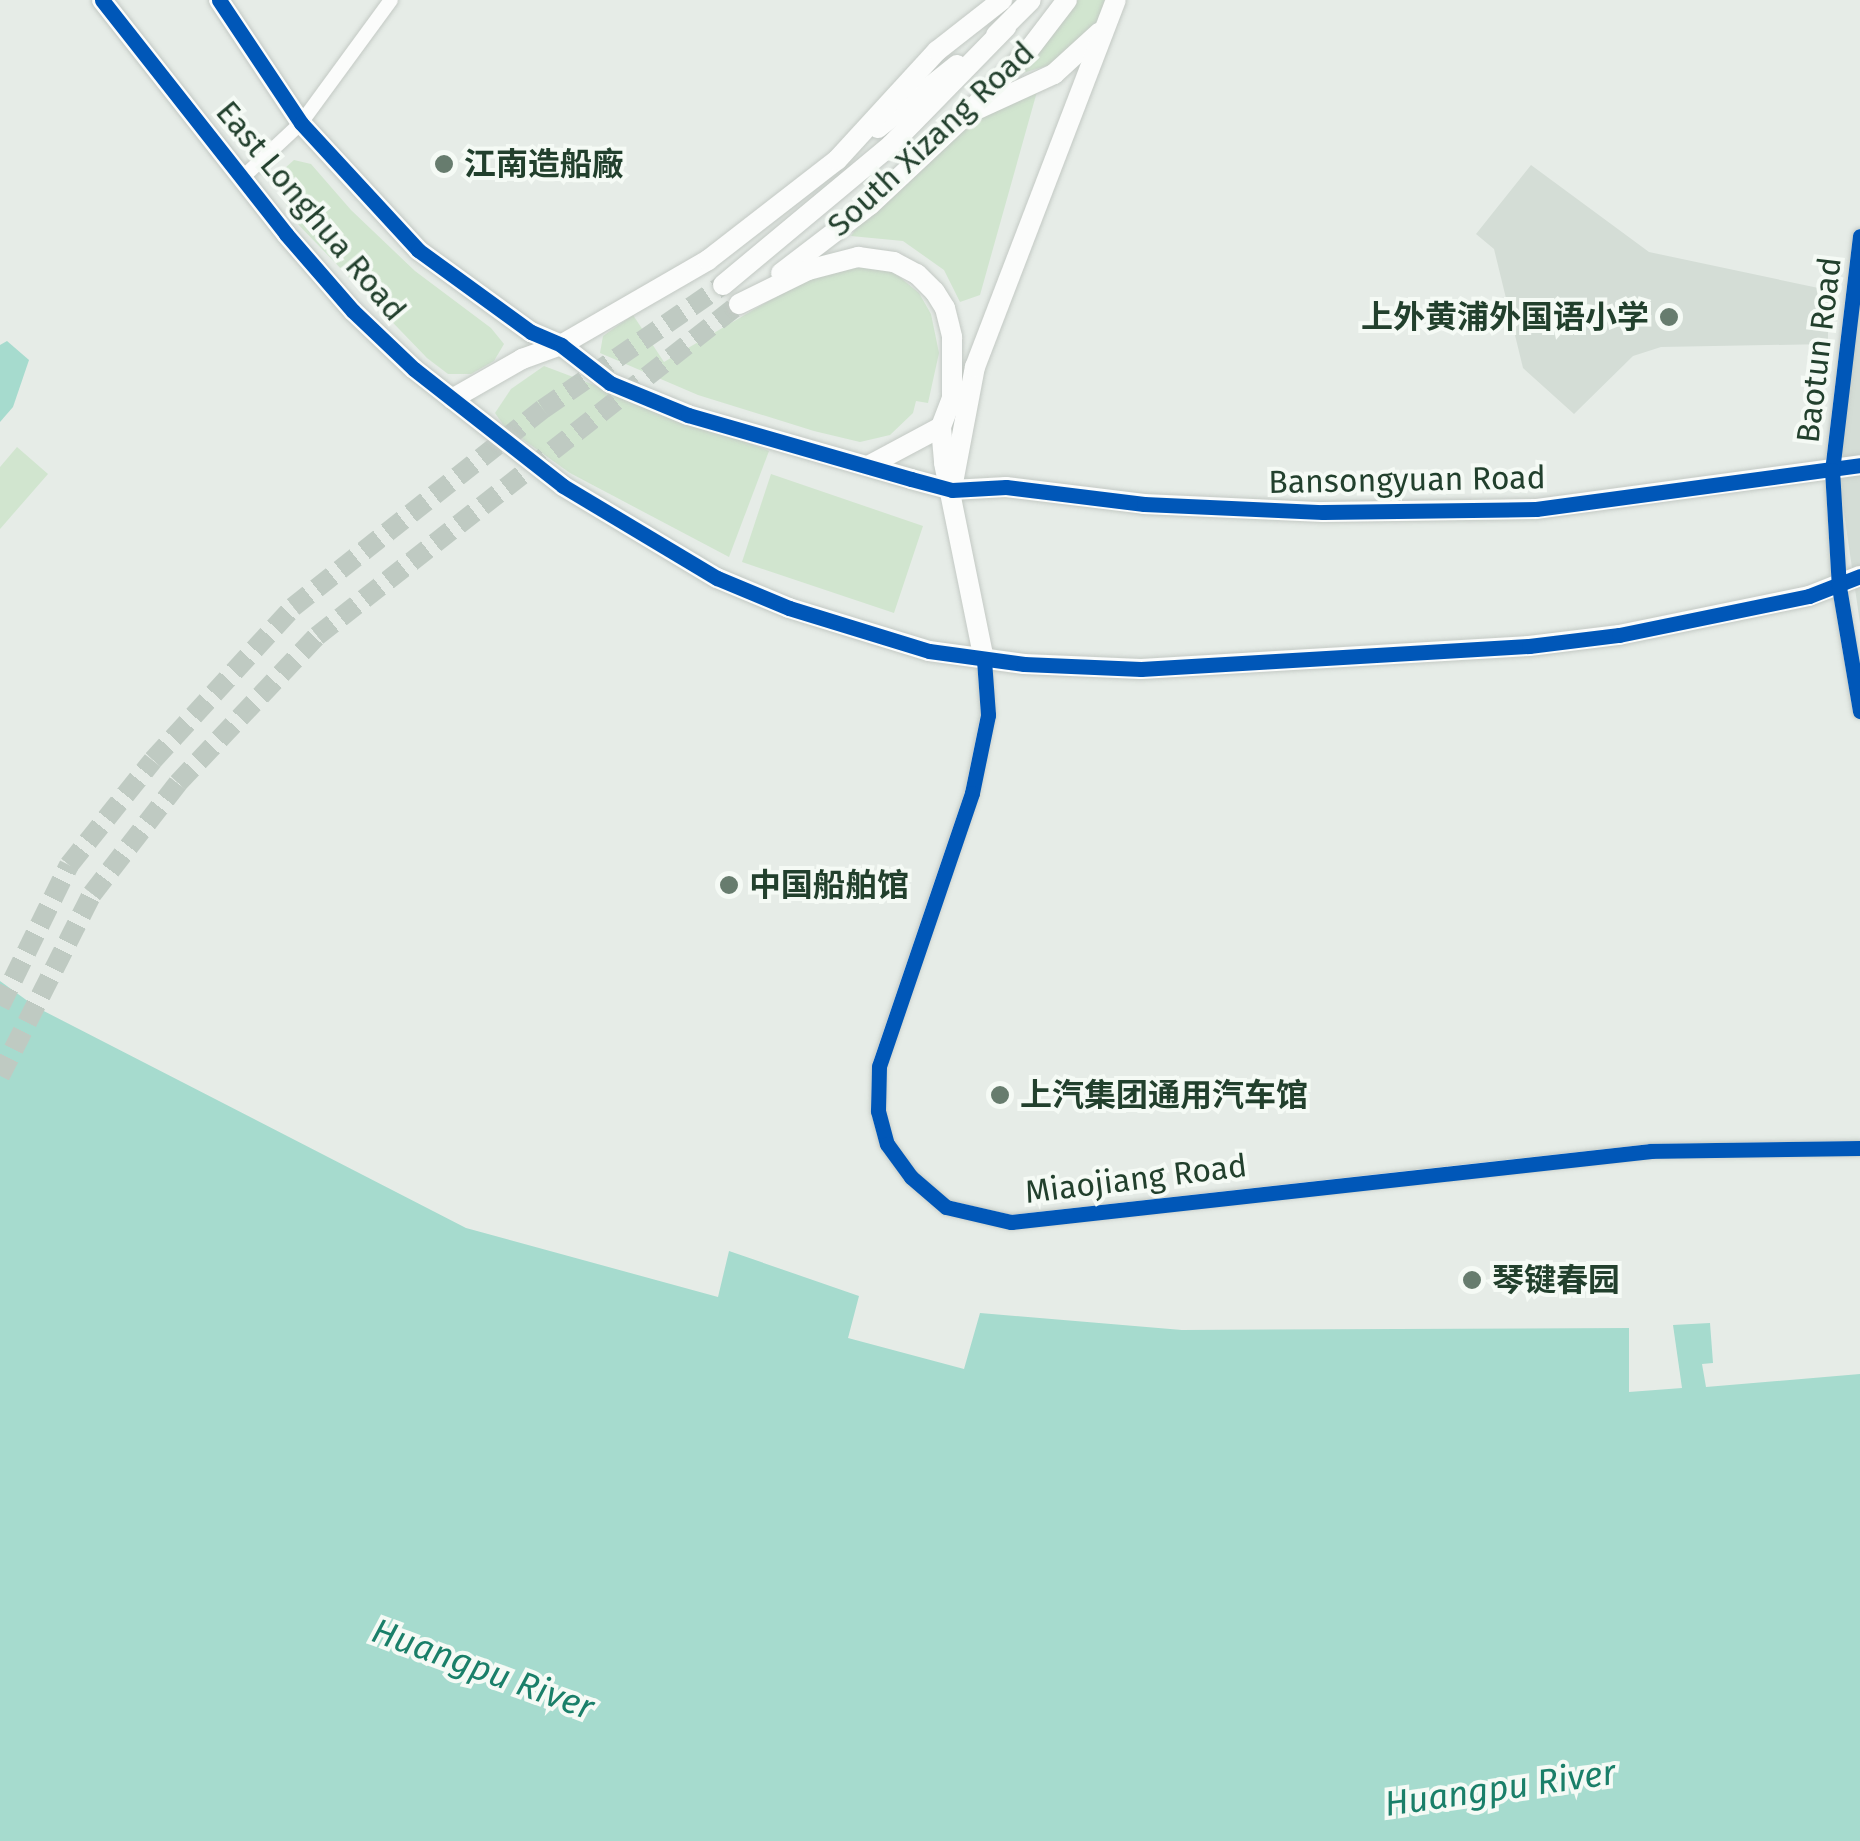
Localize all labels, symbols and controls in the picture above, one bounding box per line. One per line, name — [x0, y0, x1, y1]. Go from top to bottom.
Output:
street label: South Xizang Road — [820, 33, 1042, 245]
street label: East Longhua Road — [208, 93, 414, 329]
place label: 江南造船廠 — [464, 145, 624, 183]
marker: 江南造船廠 — [433, 153, 455, 175]
street label: Baotun Road — [1789, 255, 1849, 445]
place label: 上外黄浦外国语小学 — [1361, 298, 1649, 336]
marker: 上外黄浦外国语小学 — [1658, 306, 1680, 328]
street label: Bansongyuan Road — [1268, 458, 1546, 502]
place label: 中国船舶馆 — [749, 866, 909, 904]
marker: 中国船舶馆 — [718, 874, 740, 896]
place label: 上汽集团通用汽车馆 — [1020, 1076, 1308, 1114]
marker: 上汽集团通用汽车馆 — [989, 1084, 1011, 1106]
street label: Miaojiang Road — [1023, 1146, 1249, 1212]
place label: 琴键春园 — [1492, 1261, 1620, 1299]
marker: 琴键春园 — [1461, 1269, 1483, 1291]
water label: Huangpu River — [366, 1609, 600, 1729]
water label: Huangpu River — [1382, 1751, 1618, 1825]

